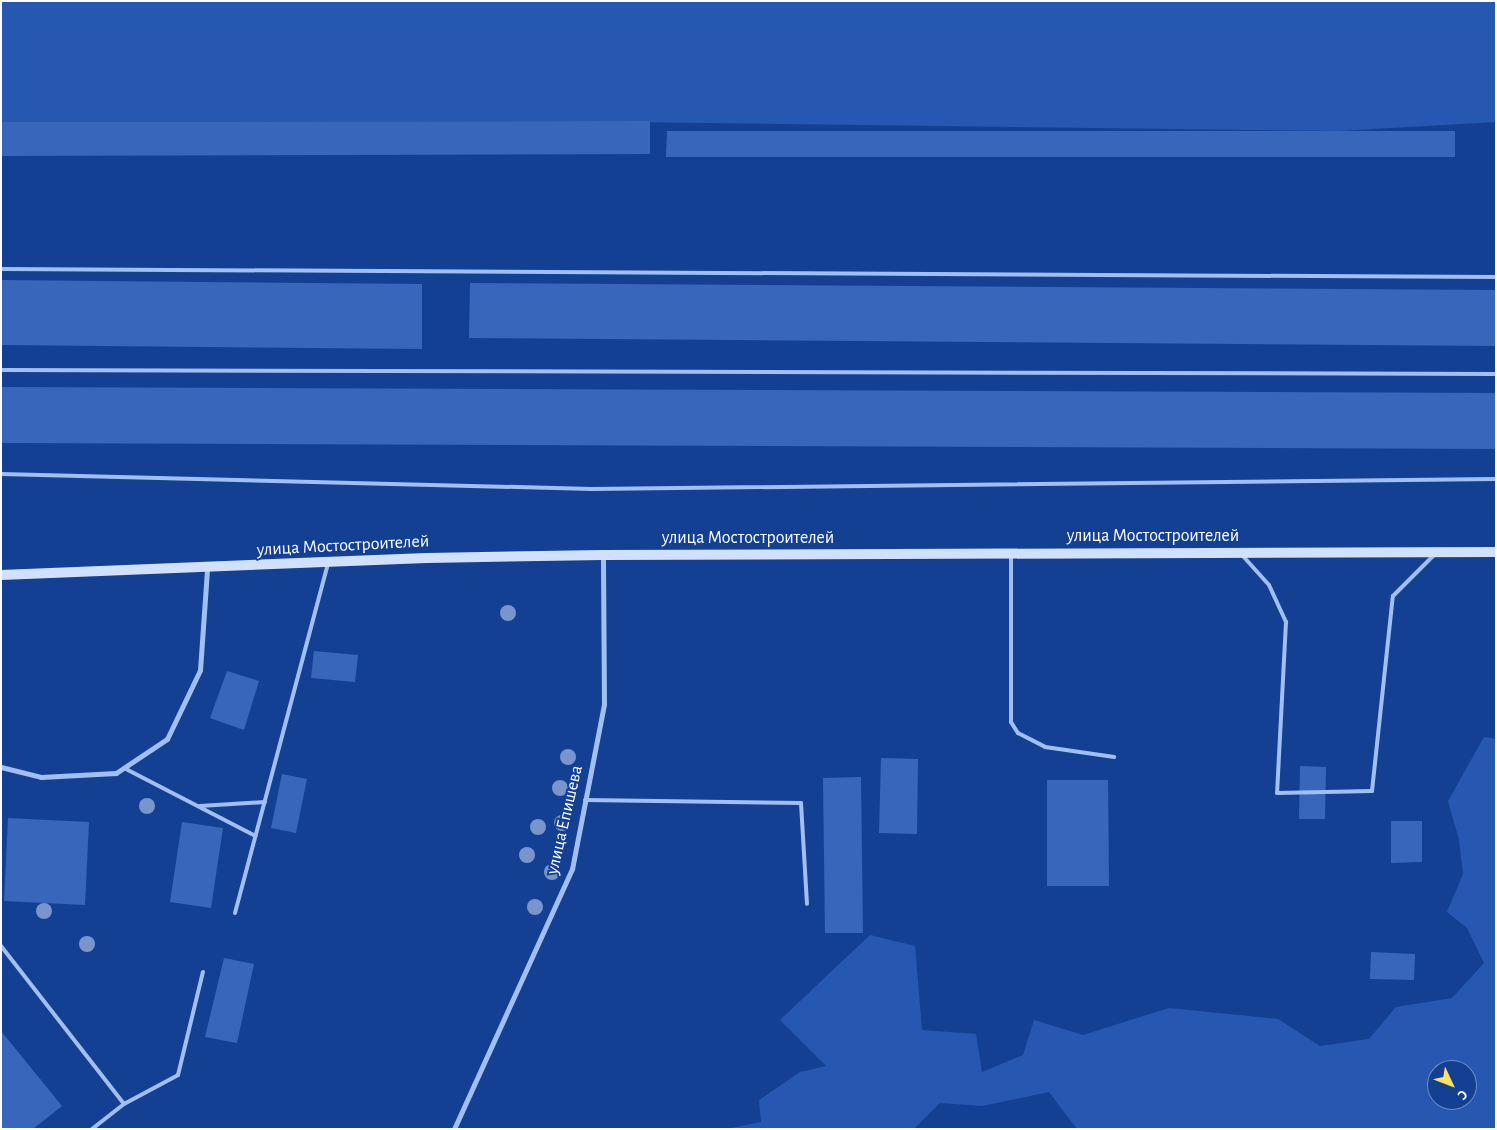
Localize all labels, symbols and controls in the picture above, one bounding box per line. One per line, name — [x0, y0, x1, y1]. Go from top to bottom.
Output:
street label: улица Мостостроителей — [1067, 525, 1239, 547]
street label: улица Мостостроителей — [662, 527, 834, 549]
street label: улица Мостостроителей — [256, 531, 430, 561]
street label: улица Епишева — [542, 763, 588, 877]
north arrow — [1427, 1060, 1477, 1110]
text: С — [1454, 1087, 1470, 1102]

